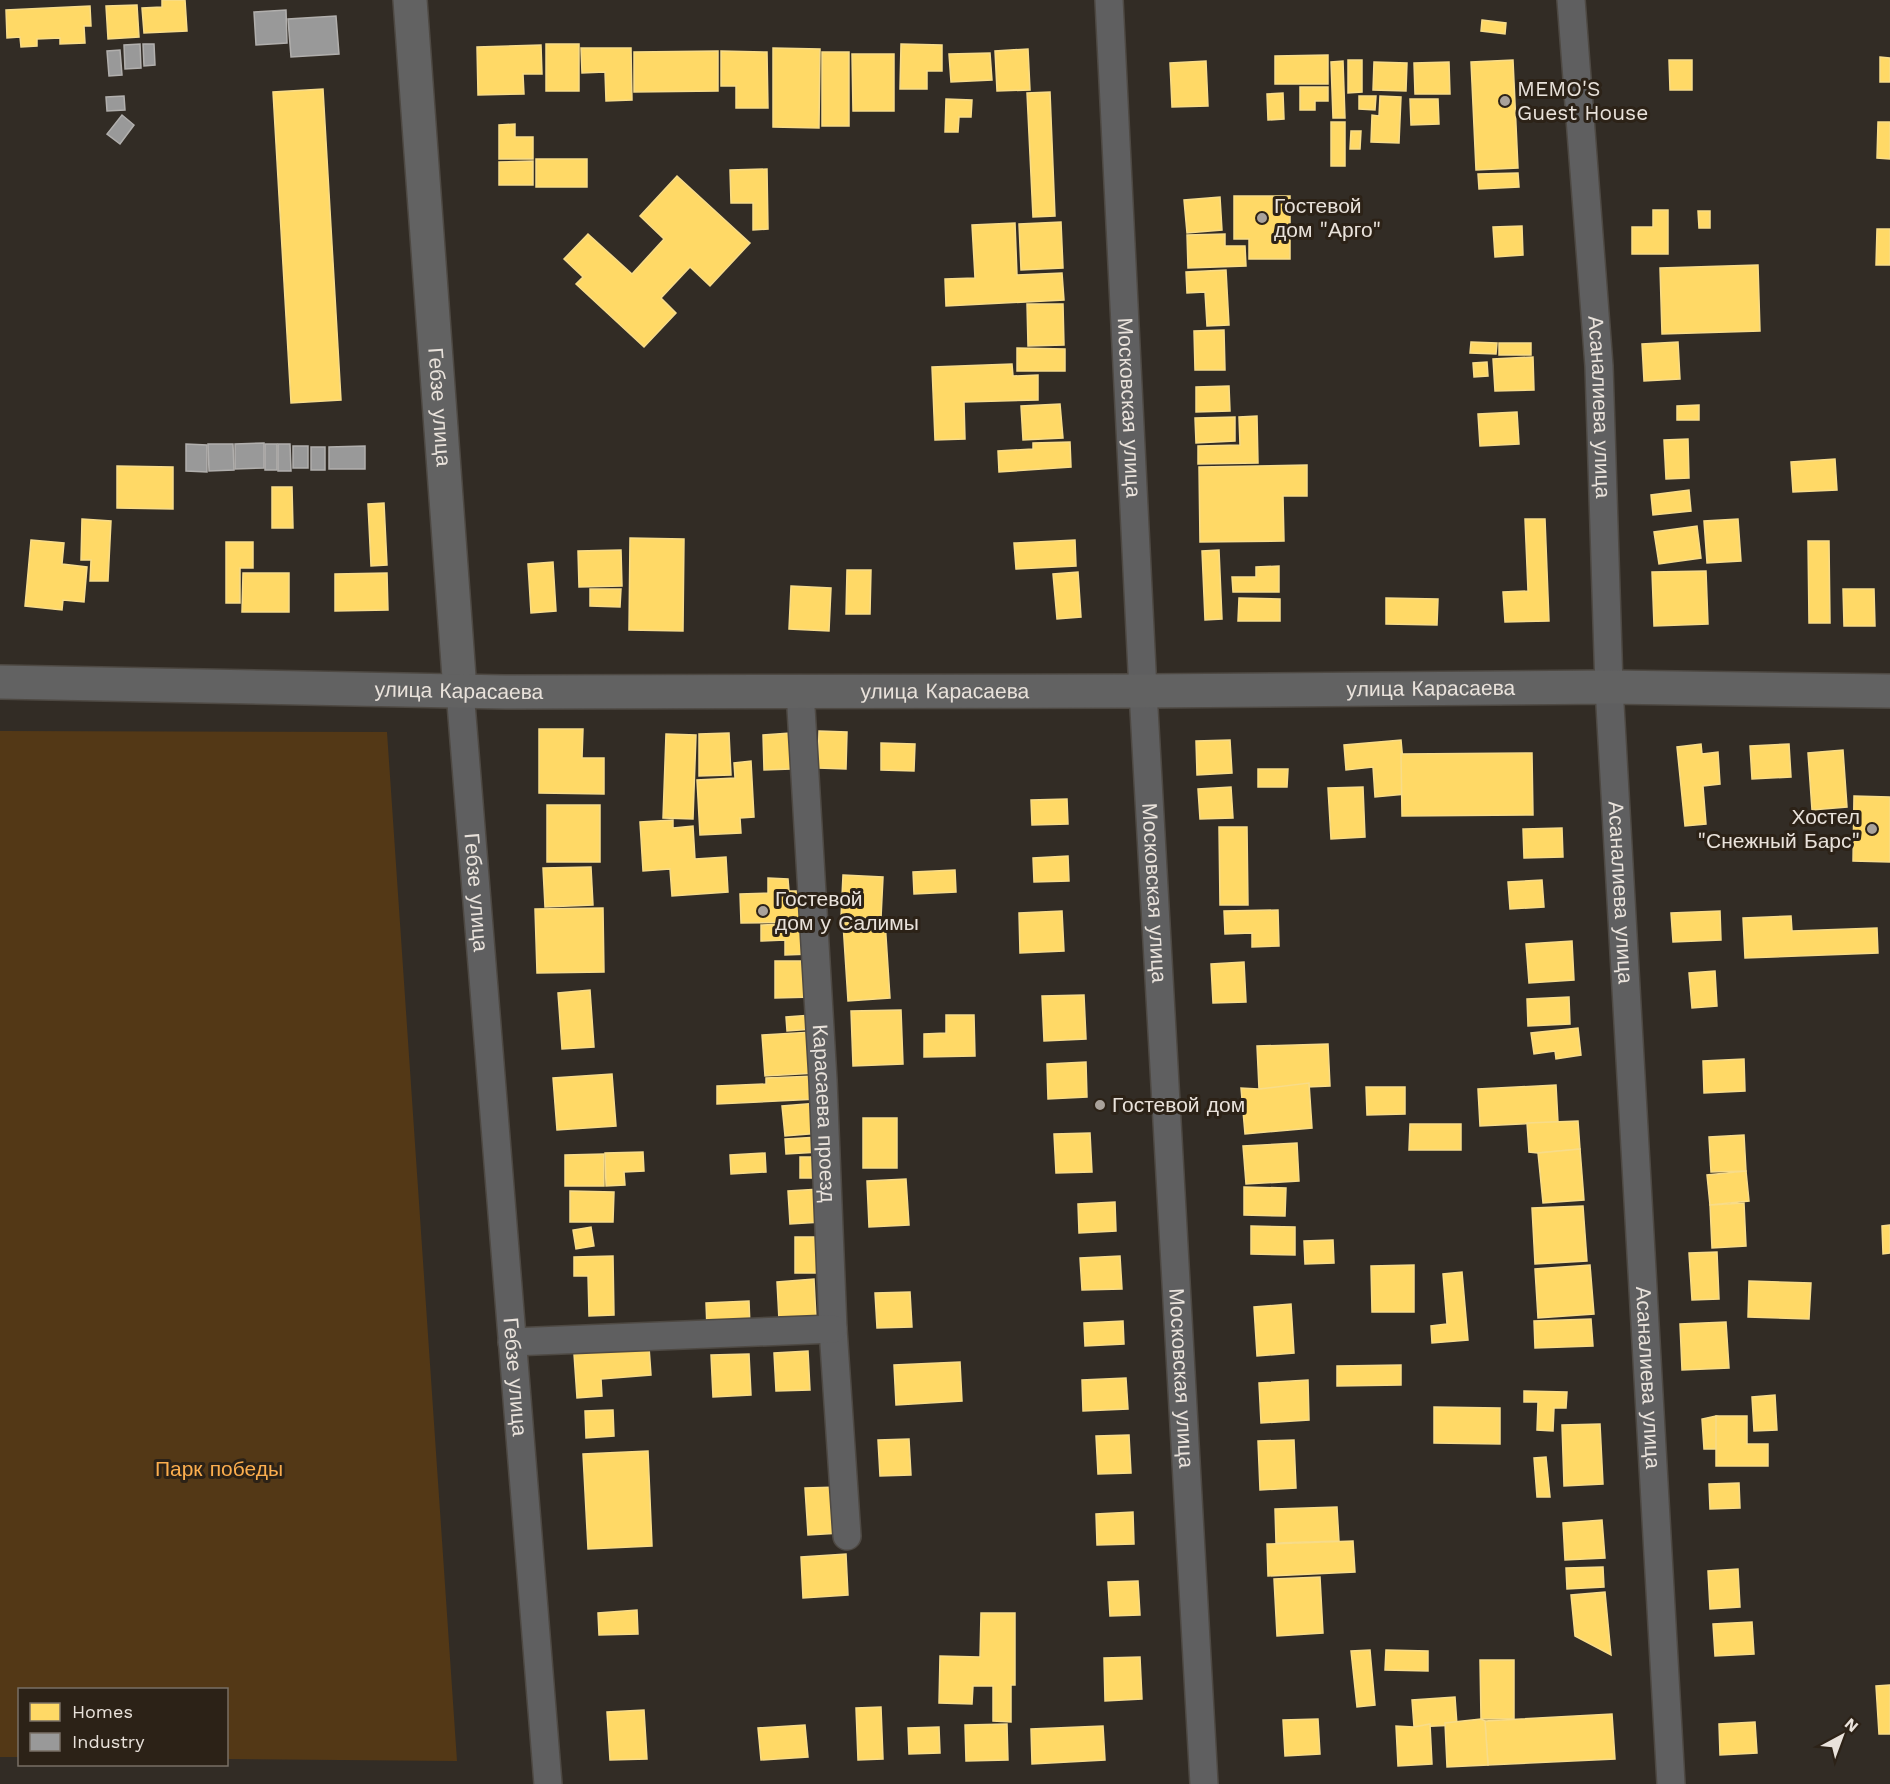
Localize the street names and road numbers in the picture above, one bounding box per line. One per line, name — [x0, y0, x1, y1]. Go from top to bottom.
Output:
street label: Асаналиева улица — [1583, 315, 1616, 499]
street label: Московская улица — [1113, 317, 1146, 498]
street label: Гебзе улица — [423, 347, 457, 467]
street label: улица Карасаева — [1346, 675, 1516, 701]
street label: улица Карасаева — [374, 676, 544, 704]
street label: улица Карасаева — [861, 678, 1030, 703]
street label: Асаналиева улица — [1603, 800, 1639, 985]
street label: Московская улица — [1137, 802, 1172, 984]
street label: Гебзе улица — [459, 832, 494, 953]
street label: Карасаева проезд — [808, 1023, 841, 1203]
street label: Асаналиева улица — [1631, 1286, 1666, 1470]
street label: Московская улица — [1164, 1287, 1199, 1469]
street label: Гебзе улица — [498, 1316, 533, 1437]

